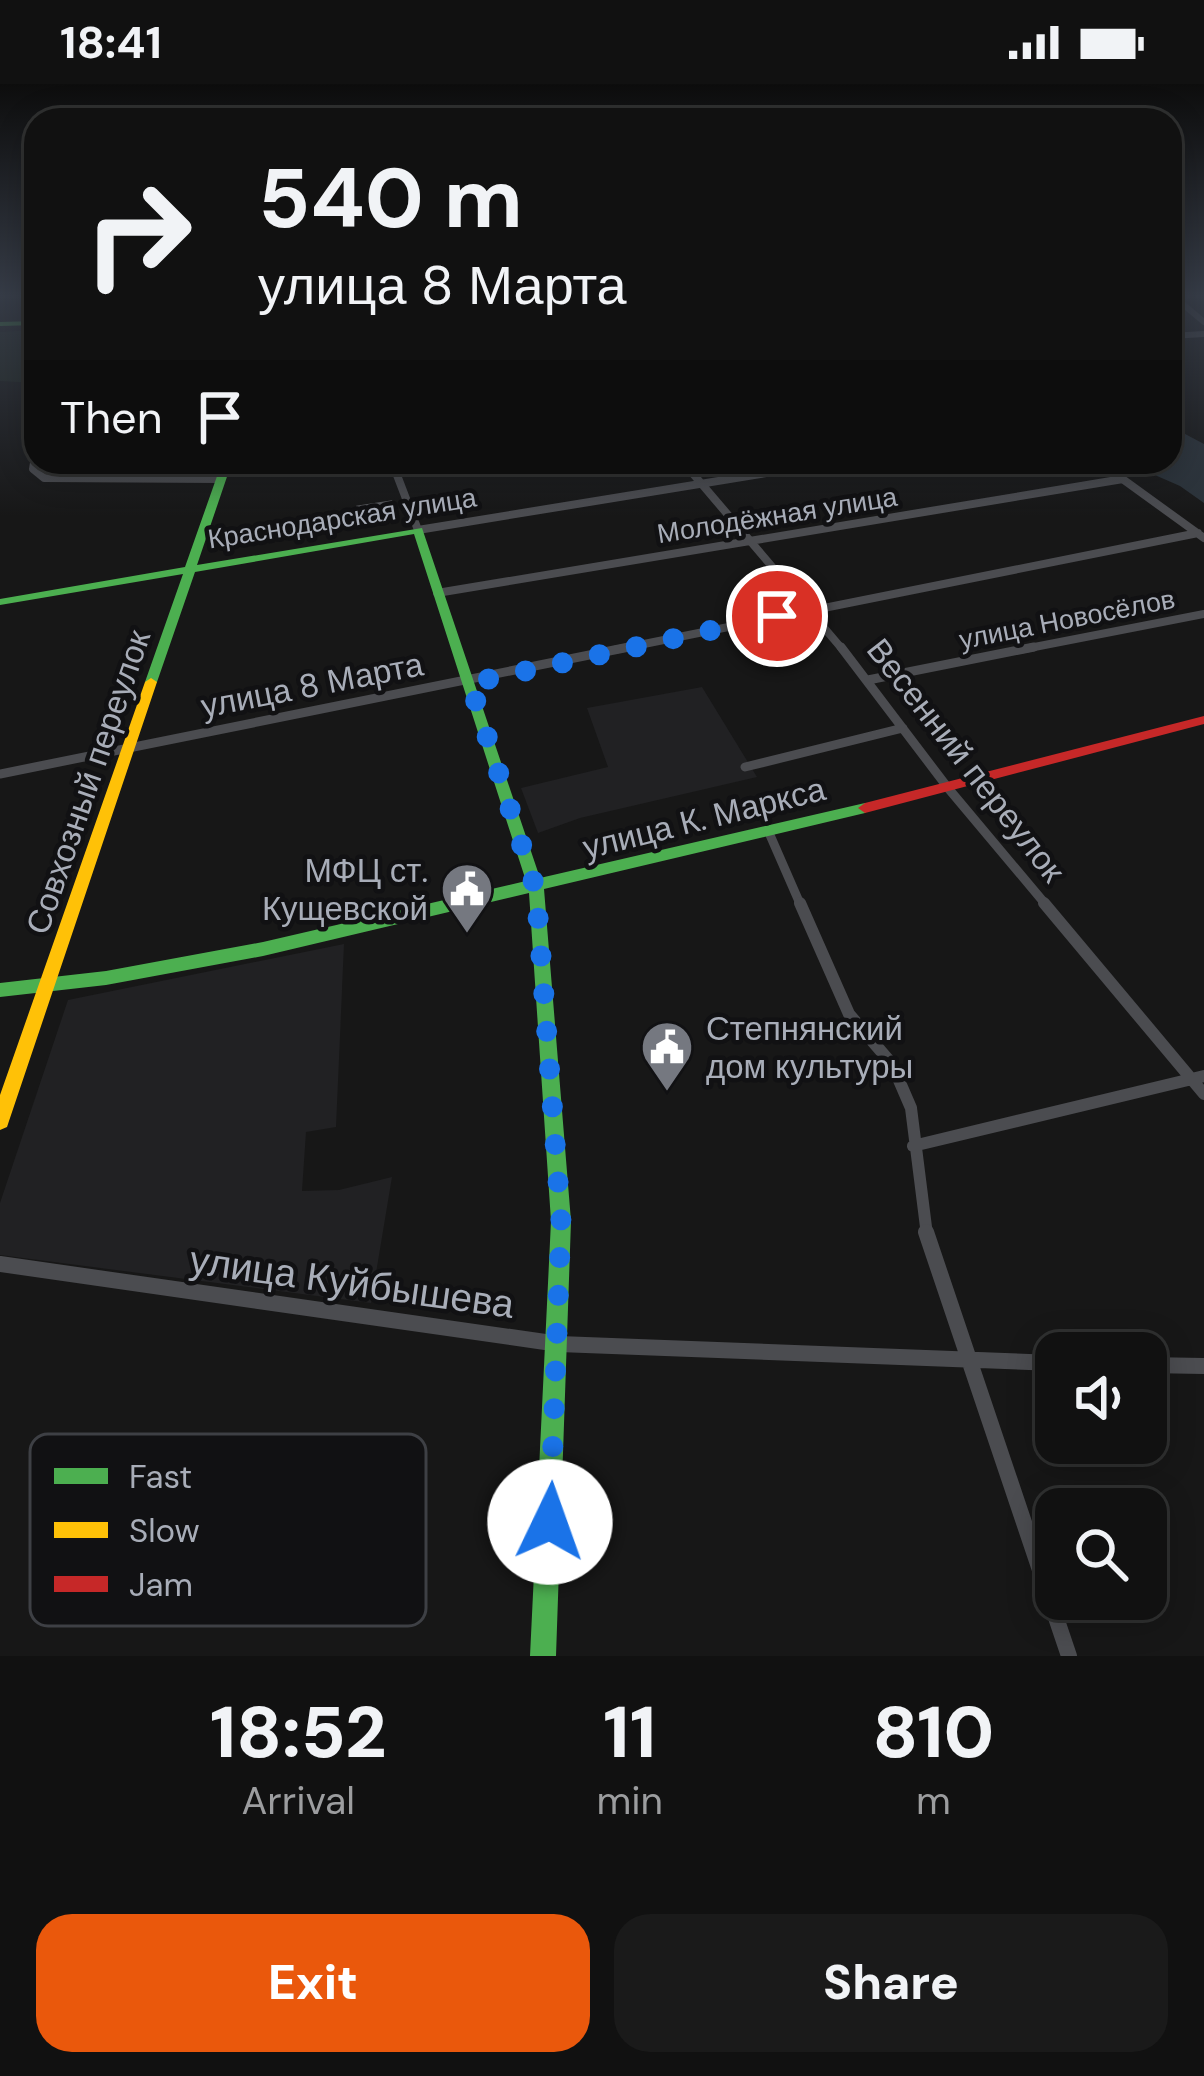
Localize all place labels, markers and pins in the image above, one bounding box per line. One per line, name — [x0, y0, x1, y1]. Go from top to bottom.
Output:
pin — [726, 565, 828, 667]
place label: МФЦ ст. Кущевской — [262, 849, 428, 930]
public building icon: МФЦ ст. Кущевской — [439, 861, 495, 935]
place label: Степнянский дом культуры — [706, 1007, 913, 1088]
public building icon: Степнянский дом культуры — [639, 1019, 695, 1093]

